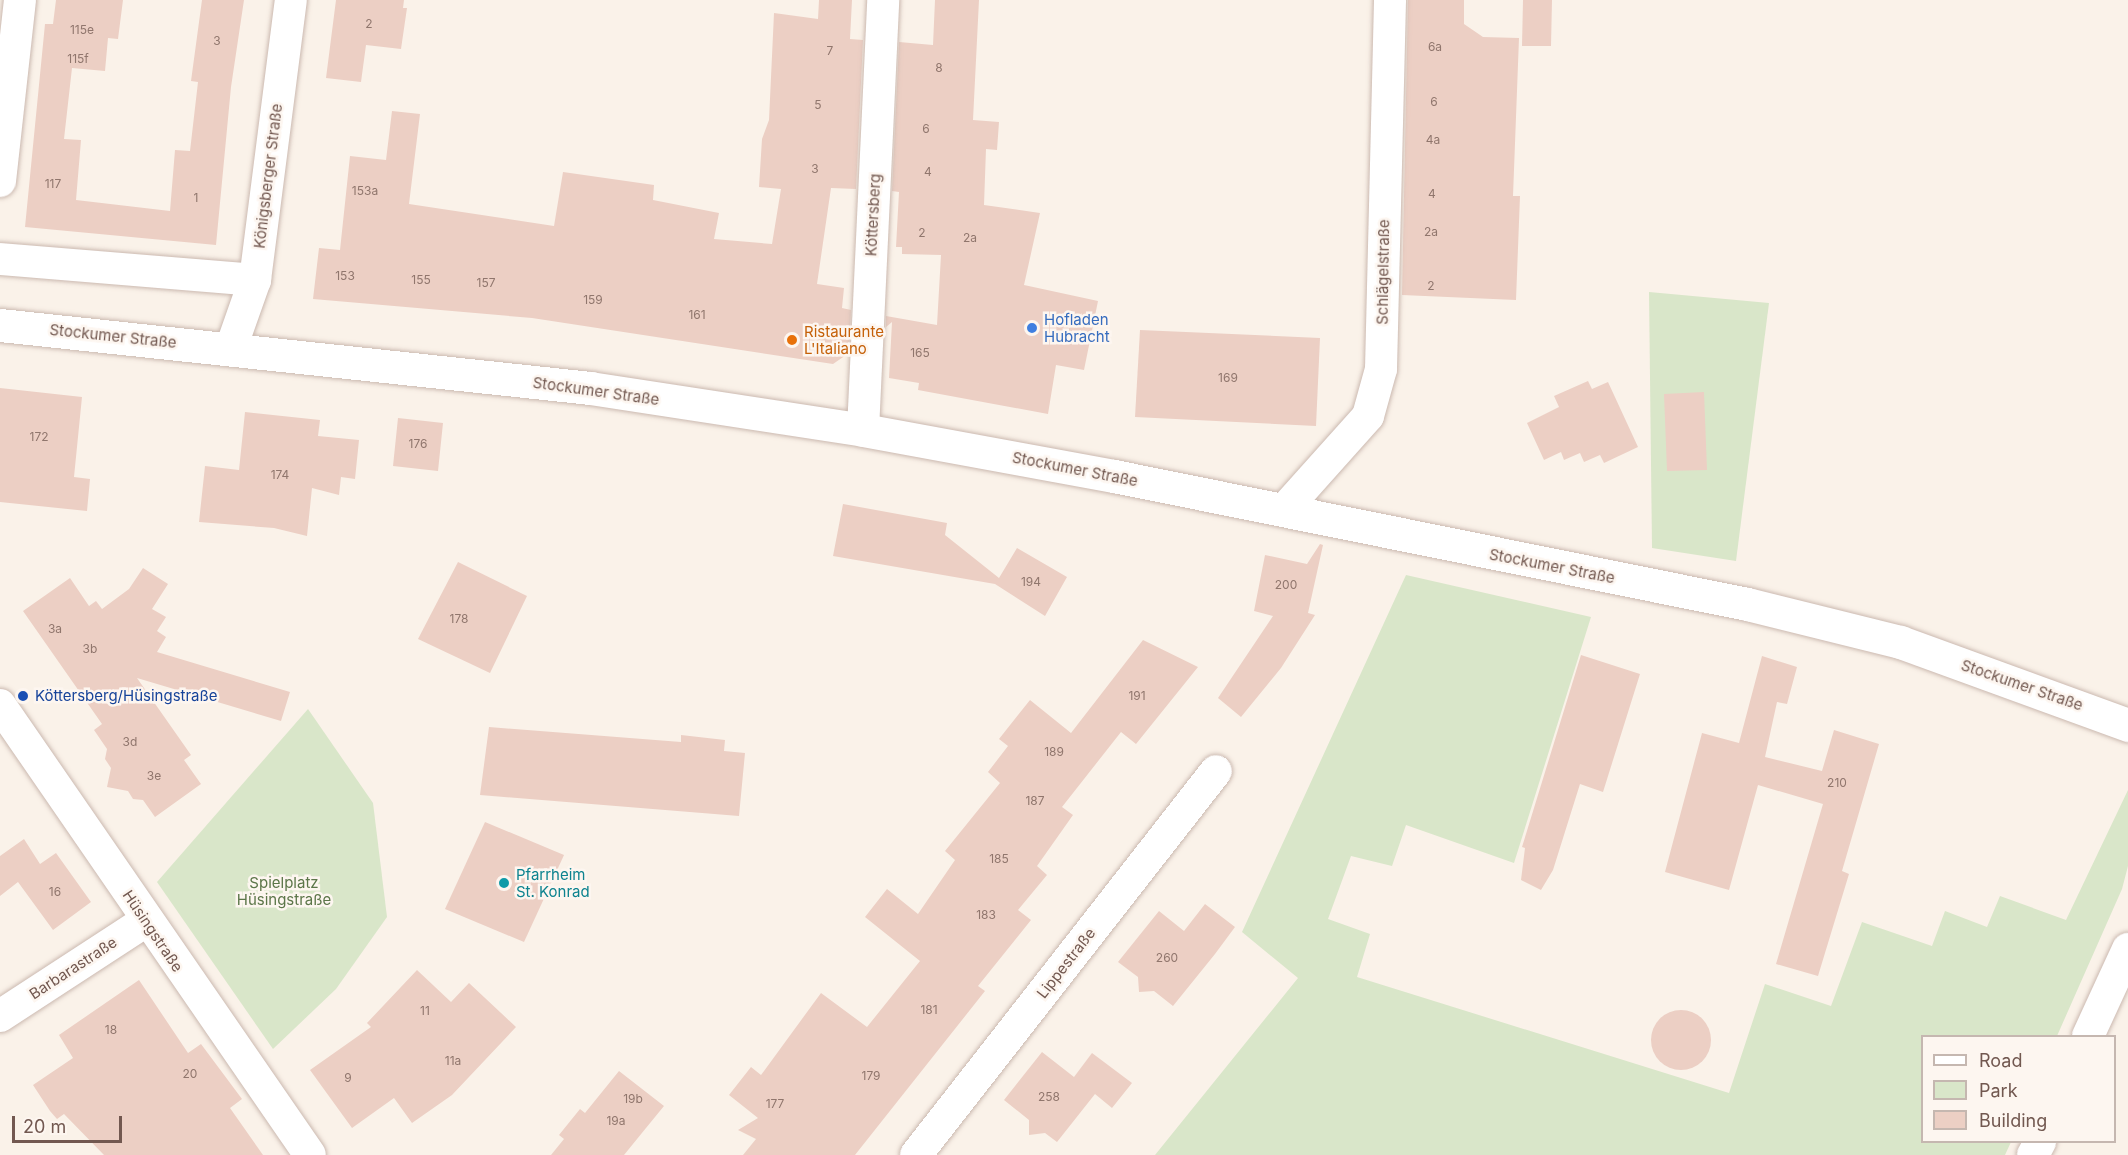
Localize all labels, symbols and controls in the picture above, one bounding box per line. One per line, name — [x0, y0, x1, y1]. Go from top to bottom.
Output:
house number: 2 — [365, 17, 373, 31]
house number: 115e — [70, 23, 94, 37]
house number: 3 — [213, 34, 221, 48]
house number: 6a — [1428, 40, 1442, 54]
house number: 7 — [827, 44, 833, 58]
house number: 115f — [67, 52, 89, 66]
house number: 8 — [935, 61, 943, 75]
house number: 6 — [1430, 95, 1438, 109]
house number: 5 — [814, 98, 822, 112]
street label: Königsberger Straße — [250, 103, 286, 249]
house number: 6 — [922, 122, 930, 136]
house number: 4a — [1426, 133, 1440, 147]
house number: 3 — [811, 162, 819, 176]
house number: 4 — [924, 165, 932, 179]
street label: Köttersberg — [862, 173, 884, 257]
house number: 117 — [45, 177, 61, 191]
house number: 153a — [352, 184, 378, 198]
house number: 4 — [1428, 187, 1436, 201]
house number: 1 — [194, 191, 198, 205]
street label: Schlägelstraße — [1373, 219, 1393, 325]
house number: 2a — [1424, 225, 1438, 239]
house number: 2 — [918, 226, 926, 240]
house number: 2a — [963, 231, 977, 245]
house number: 153 — [335, 269, 355, 283]
house number: 155 — [411, 273, 431, 287]
house number: 157 — [477, 276, 495, 290]
house number: 2 — [1427, 279, 1435, 293]
house number: 159 — [583, 293, 603, 307]
house number: 161 — [688, 308, 706, 322]
place label: Hofladen Hubracht — [1044, 310, 1110, 345]
street label: Stockumer Straße — [49, 320, 177, 352]
marker: Hofladen Hubracht — [1025, 321, 1039, 335]
place label: Ristaurante L'Italiano — [804, 322, 884, 357]
marker: Ristaurante L'Italiano — [785, 333, 799, 347]
house number: 165 — [910, 346, 930, 360]
house number: 169 — [1218, 371, 1238, 385]
street label: Stockumer Straße — [532, 373, 660, 409]
house number: 172 — [30, 430, 48, 444]
house number: 176 — [409, 437, 427, 451]
street label: Stockumer Straße — [1011, 448, 1139, 490]
house number: 174 — [271, 468, 289, 482]
street label: Stockumer Straße — [1488, 545, 1616, 587]
house number: 194 — [1021, 575, 1041, 589]
house number: 200 — [1275, 578, 1297, 592]
house number: 178 — [450, 612, 468, 626]
house number: 3a — [48, 622, 62, 636]
house number: 3b — [83, 642, 97, 656]
street label: Stockumer Straße — [1959, 656, 2085, 714]
place label: Köttersberg/Hüsingstraße — [35, 687, 218, 705]
marker: Köttersberg/Hüsingstraße — [16, 689, 30, 703]
house number: 191 — [1128, 689, 1146, 703]
house number: 3d — [123, 735, 137, 749]
house number: 189 — [1044, 745, 1064, 759]
house number: 3e — [147, 769, 161, 783]
house number: 210 — [1827, 776, 1847, 790]
house number: 187 — [1025, 794, 1045, 808]
house number: 185 — [989, 852, 1009, 866]
place label: Pfarrheim St. Konrad — [516, 865, 590, 900]
park label: Spielplatz Hüsingstraße — [237, 873, 331, 908]
marker: Pfarrheim St. Konrad — [497, 876, 511, 890]
house number: 16 — [49, 885, 61, 899]
street label: Hüsingstraße — [119, 887, 187, 975]
house number: 183 — [976, 908, 996, 922]
street label: Lippestraße — [1033, 924, 1099, 1002]
street label: Barbarastraße — [26, 933, 120, 1003]
house number: 260 — [1156, 951, 1178, 965]
house number: 181 — [920, 1003, 938, 1017]
house number: 11 — [420, 1004, 430, 1018]
house number: 18 — [105, 1023, 117, 1037]
legend — [1921, 1035, 2116, 1143]
text: Road — [1979, 1050, 2022, 1071]
house number: 11a — [445, 1054, 461, 1068]
house number: 20 — [183, 1067, 197, 1081]
house number: 179 — [862, 1069, 880, 1083]
house number: 9 — [344, 1071, 352, 1085]
text: Park — [1979, 1080, 2018, 1101]
house number: 258 — [1038, 1090, 1060, 1104]
house number: 19b — [623, 1092, 643, 1106]
house number: 177 — [766, 1097, 784, 1111]
scale bar — [15, 1104, 124, 1142]
text: Building — [1979, 1110, 2047, 1131]
house number: 19a — [606, 1114, 626, 1128]
text: 20 m — [23, 1116, 66, 1137]

